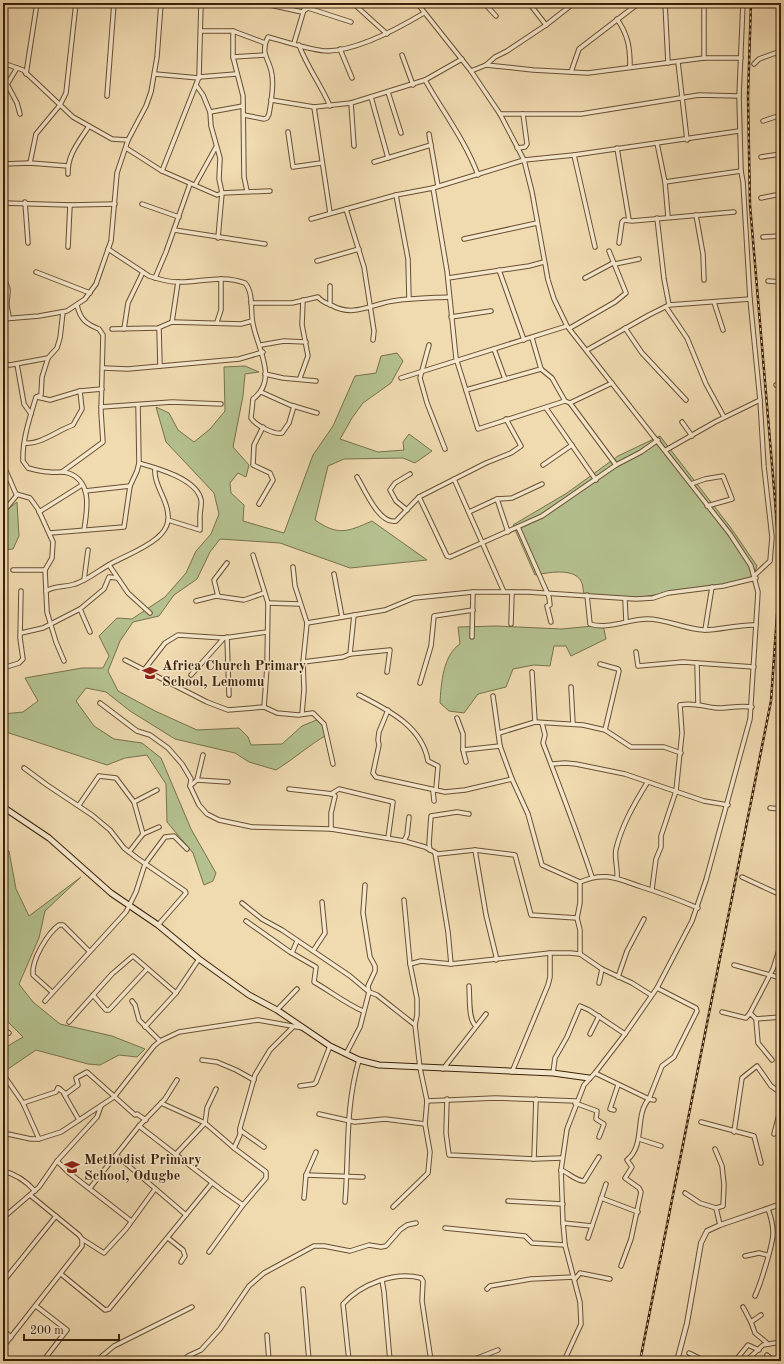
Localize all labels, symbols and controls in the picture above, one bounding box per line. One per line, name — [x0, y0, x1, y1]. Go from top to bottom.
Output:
place label: Africa Church Primary School, Lemomu — [162, 659, 306, 689]
school or university icon: Africa Church Primary School, Lemomu — [141, 664, 159, 682]
place label: Methodist Primary School, Odugbe — [84, 1153, 202, 1183]
school or university icon: Methodist Primary School, Odugbe — [63, 1158, 81, 1176]
scale bar — [24, 1316, 119, 1342]
text: 200 m — [30, 1325, 64, 1337]

